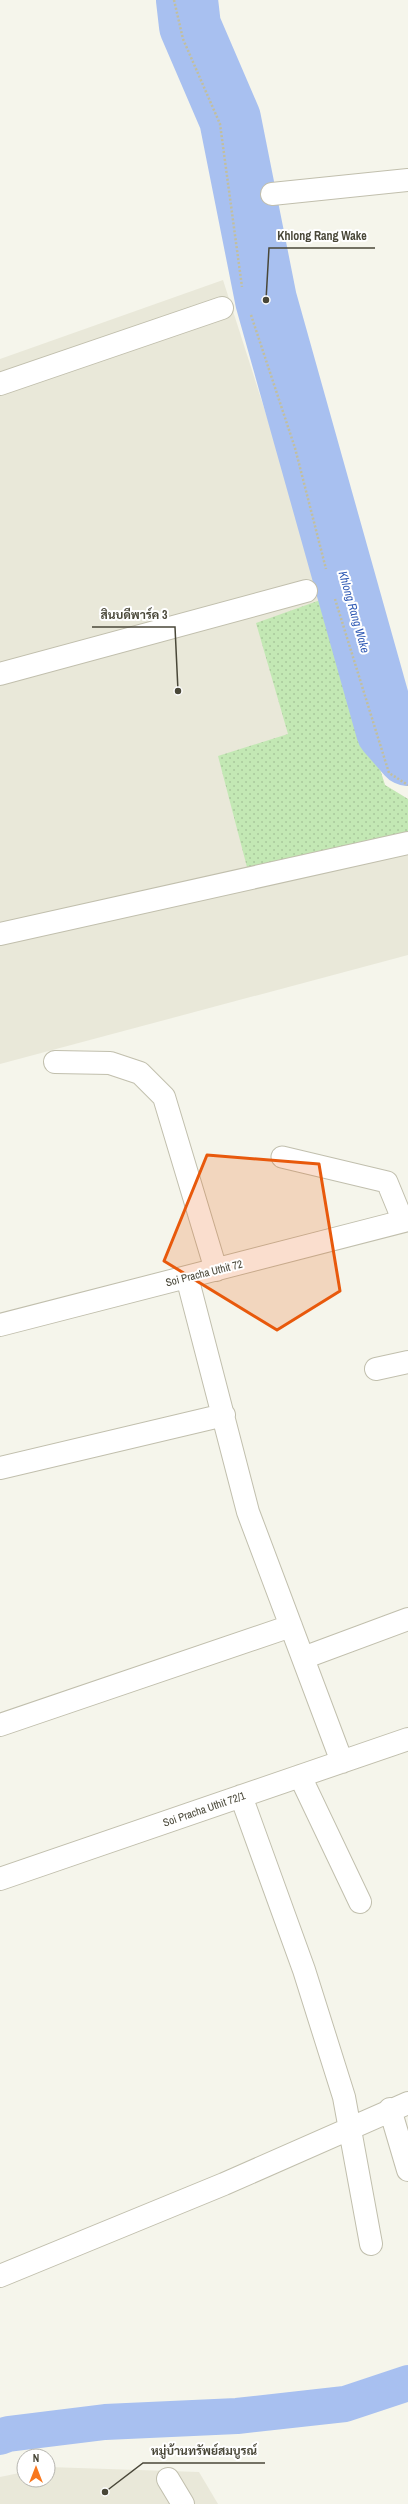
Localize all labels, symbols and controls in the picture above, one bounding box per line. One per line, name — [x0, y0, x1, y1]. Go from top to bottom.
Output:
callout: Khlong Rang Wake — [269, 224, 375, 248]
text: Khlong Rang Wake — [277, 228, 367, 244]
water label: Khlong Rang Wake — [335, 569, 373, 655]
callout: สินบดีพาร์ค 3 — [92, 603, 175, 627]
text: สินบดีพาร์ค 3 — [101, 607, 168, 623]
street label: Soi Pracha Uthit 72 — [164, 1257, 244, 1289]
street label: Soi Pracha Uthit 72/1 — [161, 1788, 247, 1830]
callout: หมู่บ้านทรัพย์สมบูรณ์ — [143, 2439, 265, 2463]
text: หมู่บ้านทรัพย์สมบูรณ์ — [151, 2443, 258, 2459]
north arrow — [16, 2448, 56, 2488]
text: N — [33, 2451, 39, 2465]

